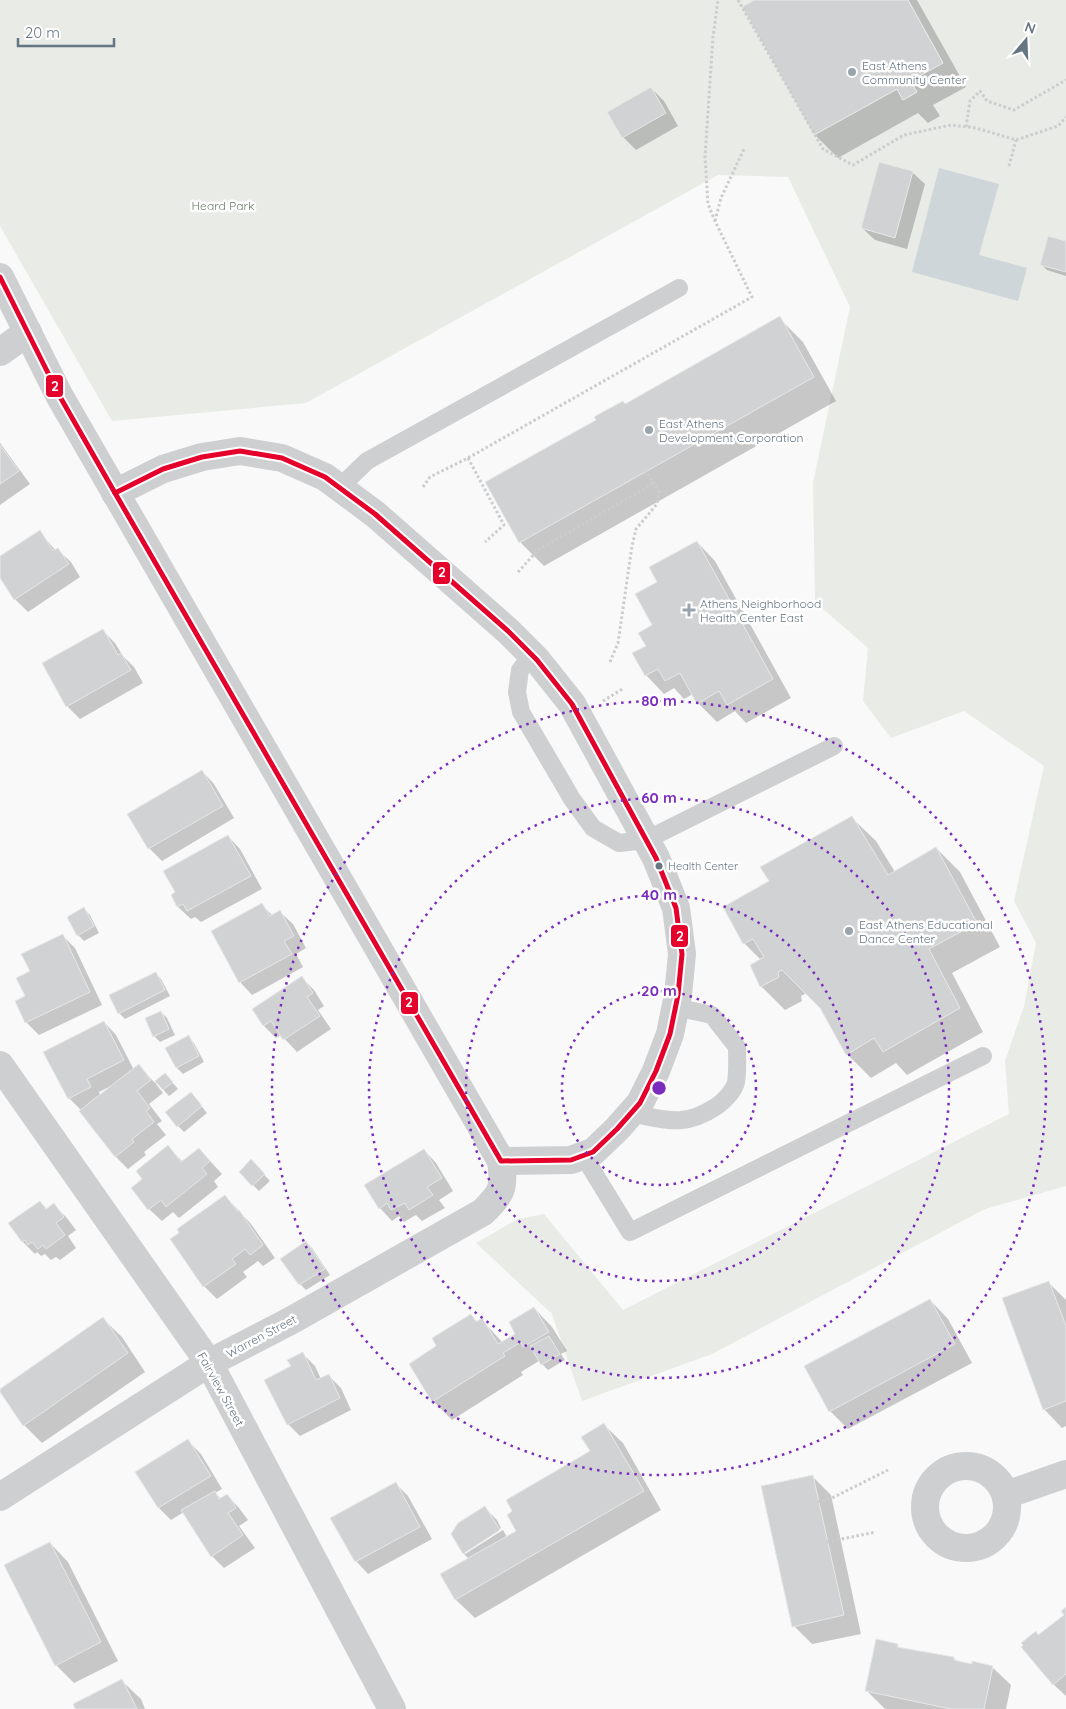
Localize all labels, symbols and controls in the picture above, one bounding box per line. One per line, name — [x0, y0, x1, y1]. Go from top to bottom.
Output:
scale bar — [18, 15, 114, 47]
north arrow — [1001, 15, 1051, 65]
text: N — [1022, 18, 1038, 38]
text: 20 m — [25, 23, 60, 42]
place label: East Athens Community Center — [862, 58, 967, 87]
marker: East Athens Community Center — [846, 66, 858, 78]
park label: Heard Park — [191, 198, 255, 213]
line badge: 2 — [45, 374, 64, 398]
text: 2 — [51, 377, 59, 395]
place label: East Athens Development Corporation — [659, 416, 803, 445]
marker: East Athens Development Corporation — [643, 424, 655, 436]
line badge: 2 — [432, 561, 451, 585]
text: 2 — [438, 563, 446, 581]
place label: Athens Neighborhood Health Center East — [700, 596, 821, 625]
marker: Athens Neighborhood Health Center East — [682, 603, 696, 617]
text: 80 m — [641, 691, 677, 710]
text: 60 m — [641, 788, 677, 807]
place label: Health Center — [668, 859, 739, 873]
marker: Health Center — [654, 861, 664, 871]
text: 40 m — [641, 885, 677, 904]
place label: East Athens Educational Dance Center — [859, 917, 993, 946]
line badge: 2 — [670, 924, 689, 948]
marker: East Athens Educational Dance Center — [843, 925, 855, 937]
text: 2 — [676, 927, 684, 945]
text: 20 m — [641, 981, 677, 1000]
line badge: 2 — [400, 991, 419, 1015]
text: 2 — [405, 993, 413, 1011]
centre of rings — [650, 1079, 668, 1097]
street label: Warren Street — [223, 1311, 299, 1361]
street label: Fairview Street — [194, 1349, 248, 1429]

